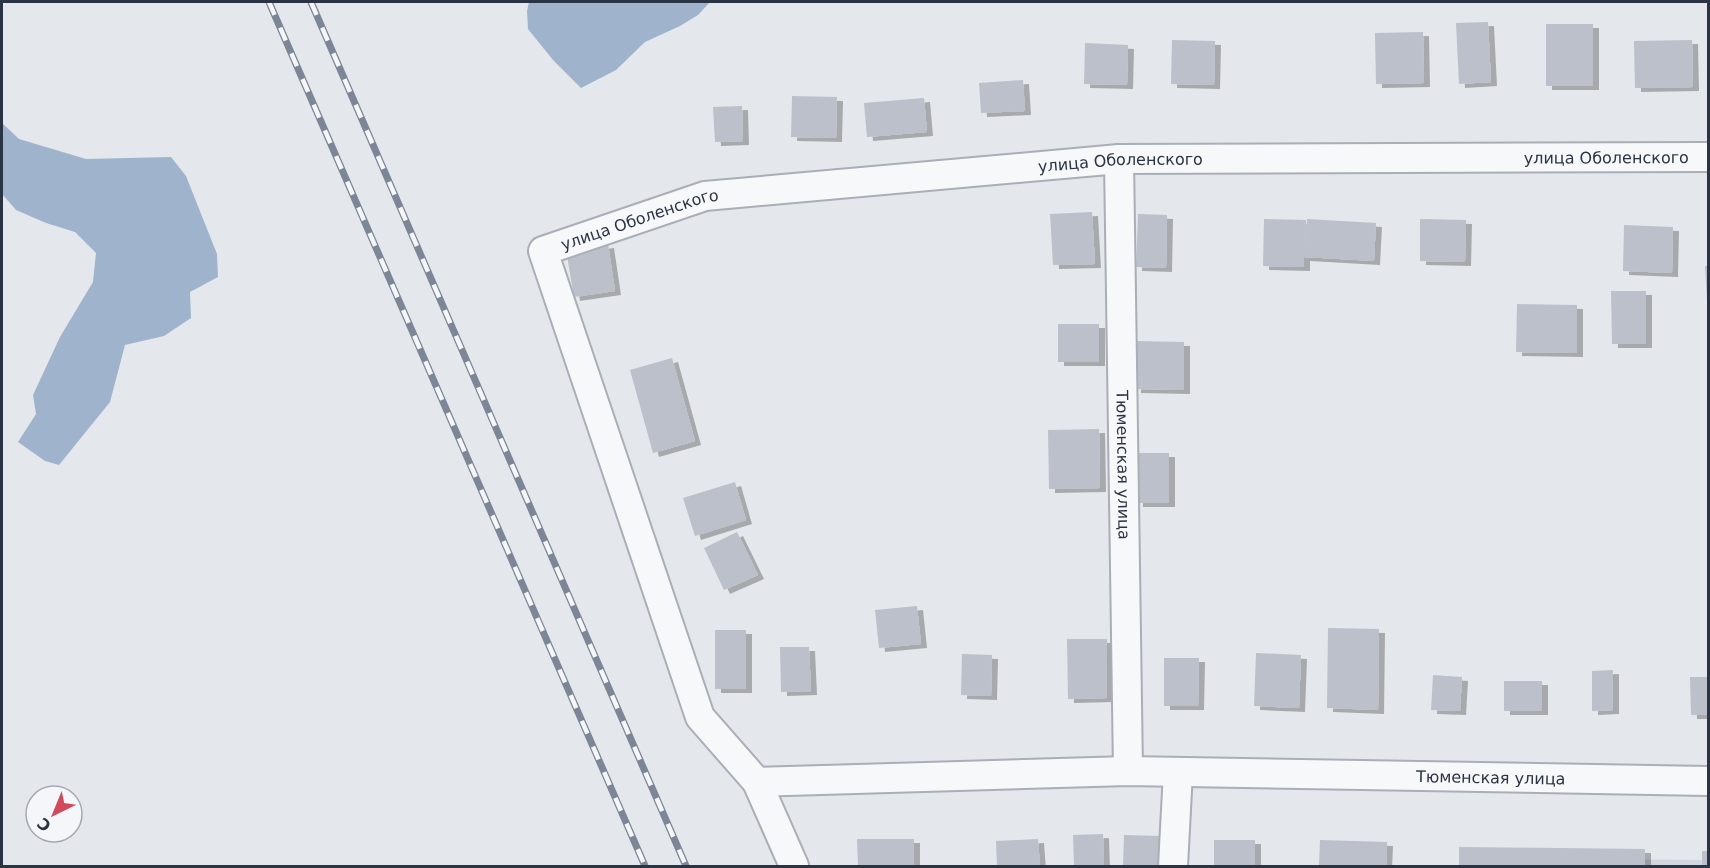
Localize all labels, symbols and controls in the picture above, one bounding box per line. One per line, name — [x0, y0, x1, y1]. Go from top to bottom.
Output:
street label: улица Оболенского — [1524, 148, 1689, 167]
street label: улица Оболенского — [1037, 149, 1203, 176]
street label: улица Оболенского — [558, 185, 719, 254]
street label: Тюменская улица — [1113, 389, 1134, 540]
street label: Тюменская улица — [1415, 766, 1566, 788]
north arrow — [24, 784, 84, 844]
text: С — [33, 814, 55, 836]

